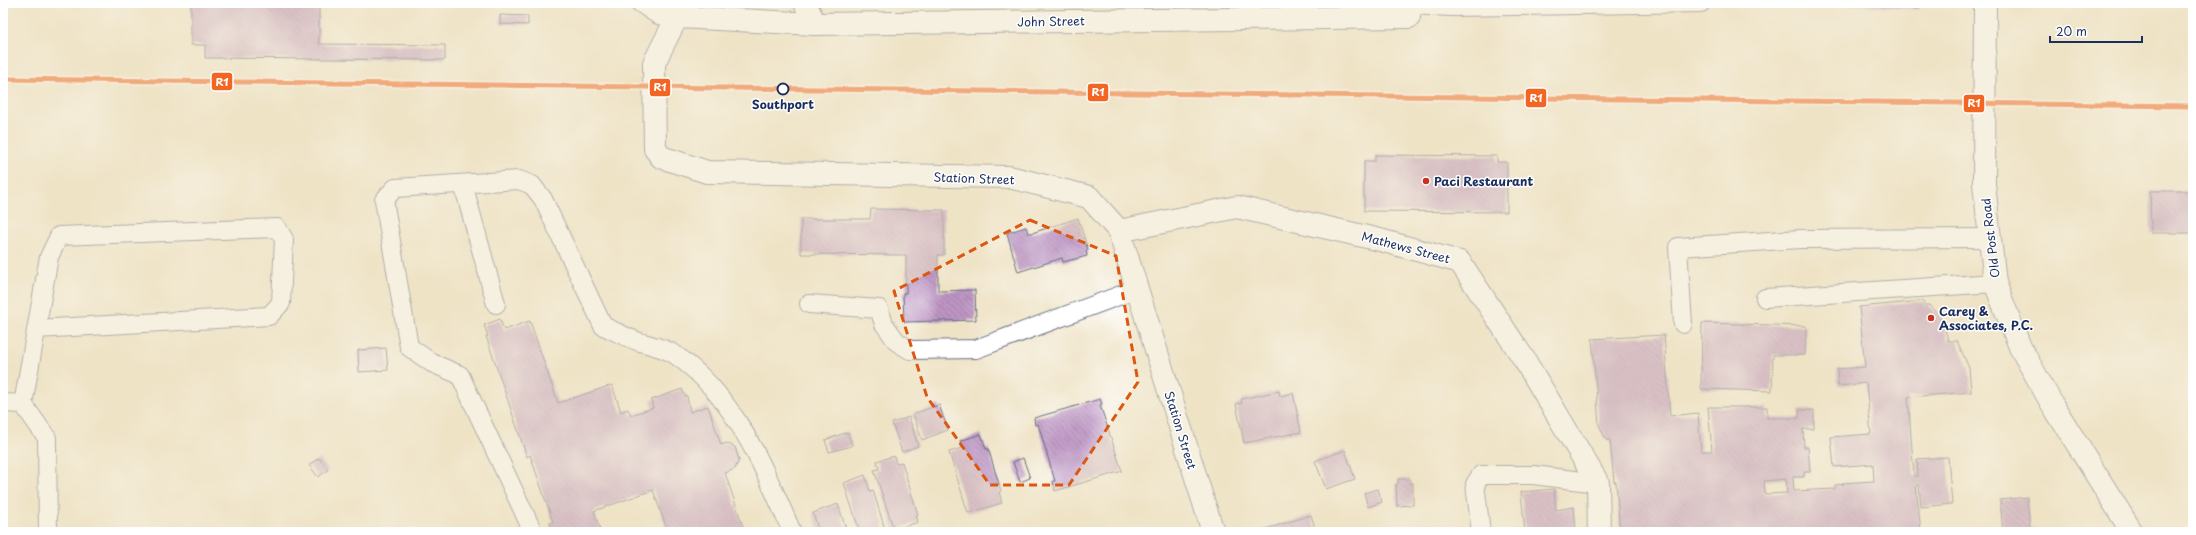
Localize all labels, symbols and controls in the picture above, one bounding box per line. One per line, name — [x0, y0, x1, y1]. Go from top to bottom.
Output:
street label: John Street — [1017, 11, 1085, 31]
scale bar — [2050, 18, 2142, 44]
text: 20 m — [2056, 22, 2087, 40]
line badge: R1 — [211, 72, 233, 91]
text: R1 — [216, 73, 228, 90]
line badge: R1 — [649, 78, 671, 97]
text: R1 — [654, 78, 666, 95]
marker: Southport — [776, 82, 790, 96]
line badge: R1 — [1087, 83, 1109, 102]
text: R1 — [1092, 83, 1104, 100]
line badge: R1 — [1525, 88, 1547, 108]
text: R1 — [1530, 89, 1542, 106]
line badge: R1 — [1963, 94, 1985, 113]
text: R1 — [1968, 94, 1980, 111]
place label: Southport — [752, 95, 814, 113]
street label: Station Street — [933, 168, 1015, 188]
place label: Paci Restaurant — [1434, 172, 1533, 190]
marker: Paci Restaurant — [1421, 176, 1431, 186]
street label: Old Post Road — [1976, 197, 2004, 279]
street label: Mathews Street — [1360, 227, 1452, 267]
place label: Carey & Associates, P.C. — [1939, 302, 2033, 334]
marker: Carey & Associates, P.C. — [1926, 313, 1936, 323]
street label: Station Street — [1161, 389, 1202, 472]

